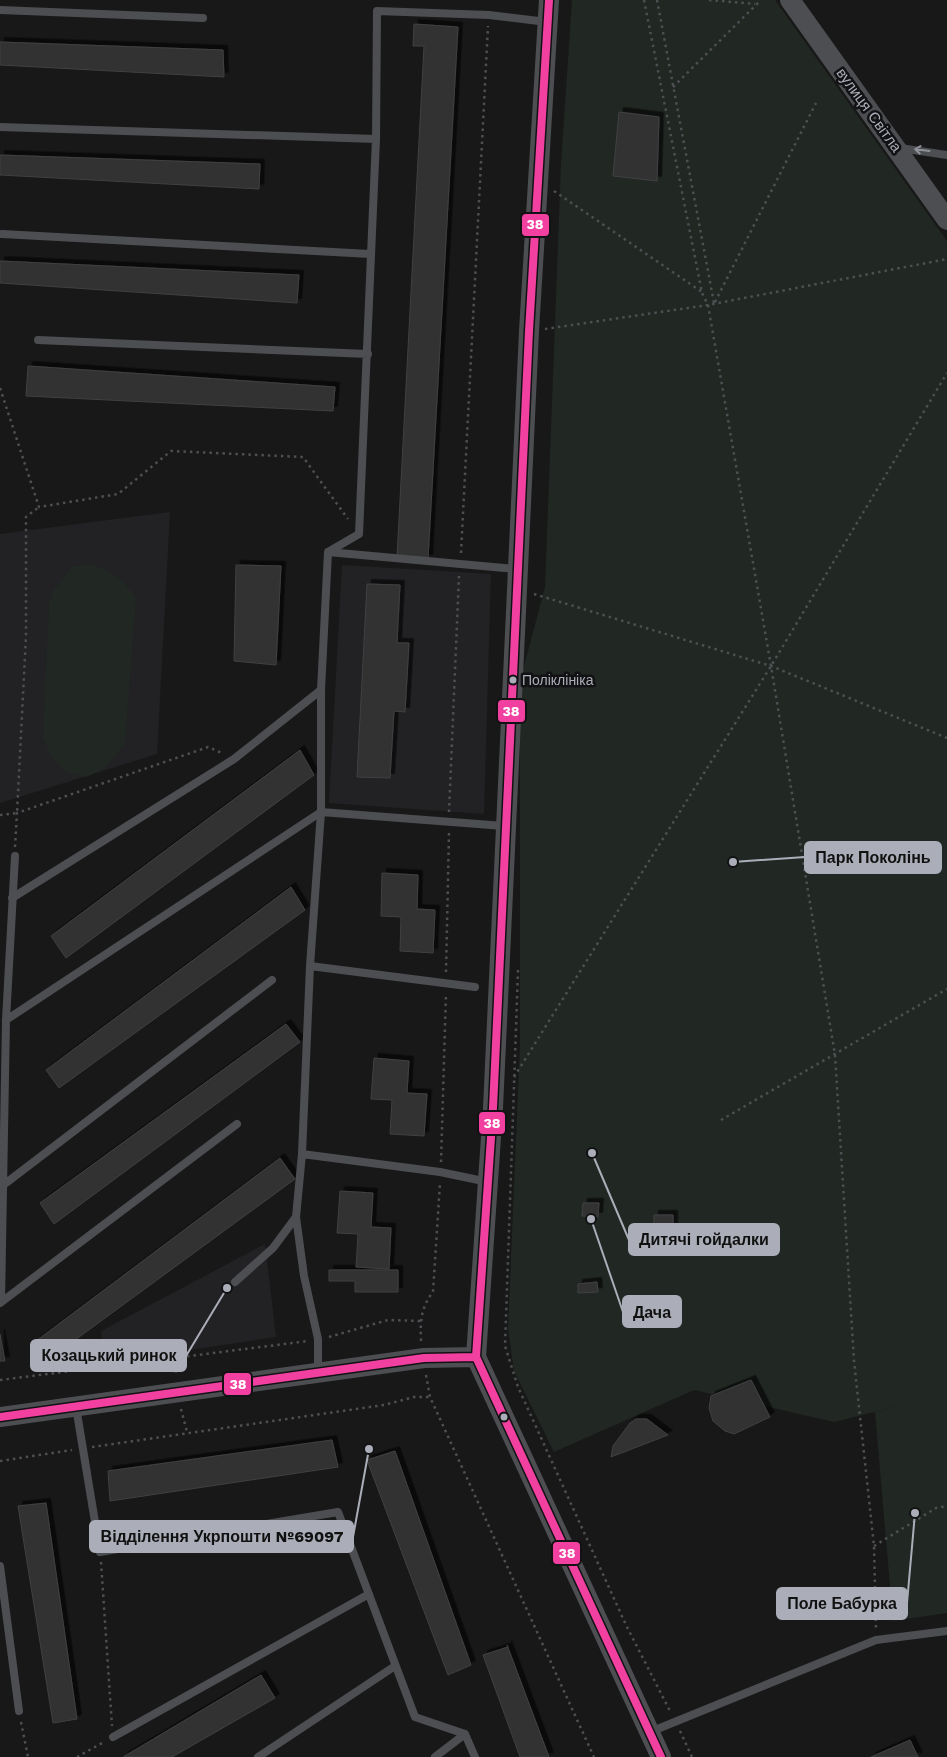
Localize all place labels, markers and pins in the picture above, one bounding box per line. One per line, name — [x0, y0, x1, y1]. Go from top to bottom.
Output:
place label: Поліклініка — [522, 672, 594, 688]
marker: Поліклініка — [508, 675, 518, 685]
callout: Парк Поколінь — [805, 842, 941, 873]
callout: Дитячі гойдалки — [629, 1224, 779, 1255]
callout: Дача — [623, 1296, 681, 1327]
callout: Козацький ринок — [31, 1340, 186, 1371]
unlabelled marker — [499, 1412, 509, 1422]
callout: Відділення Укрпошти №69097 — [90, 1521, 353, 1552]
callout: Поле Бабурка — [777, 1588, 907, 1619]

